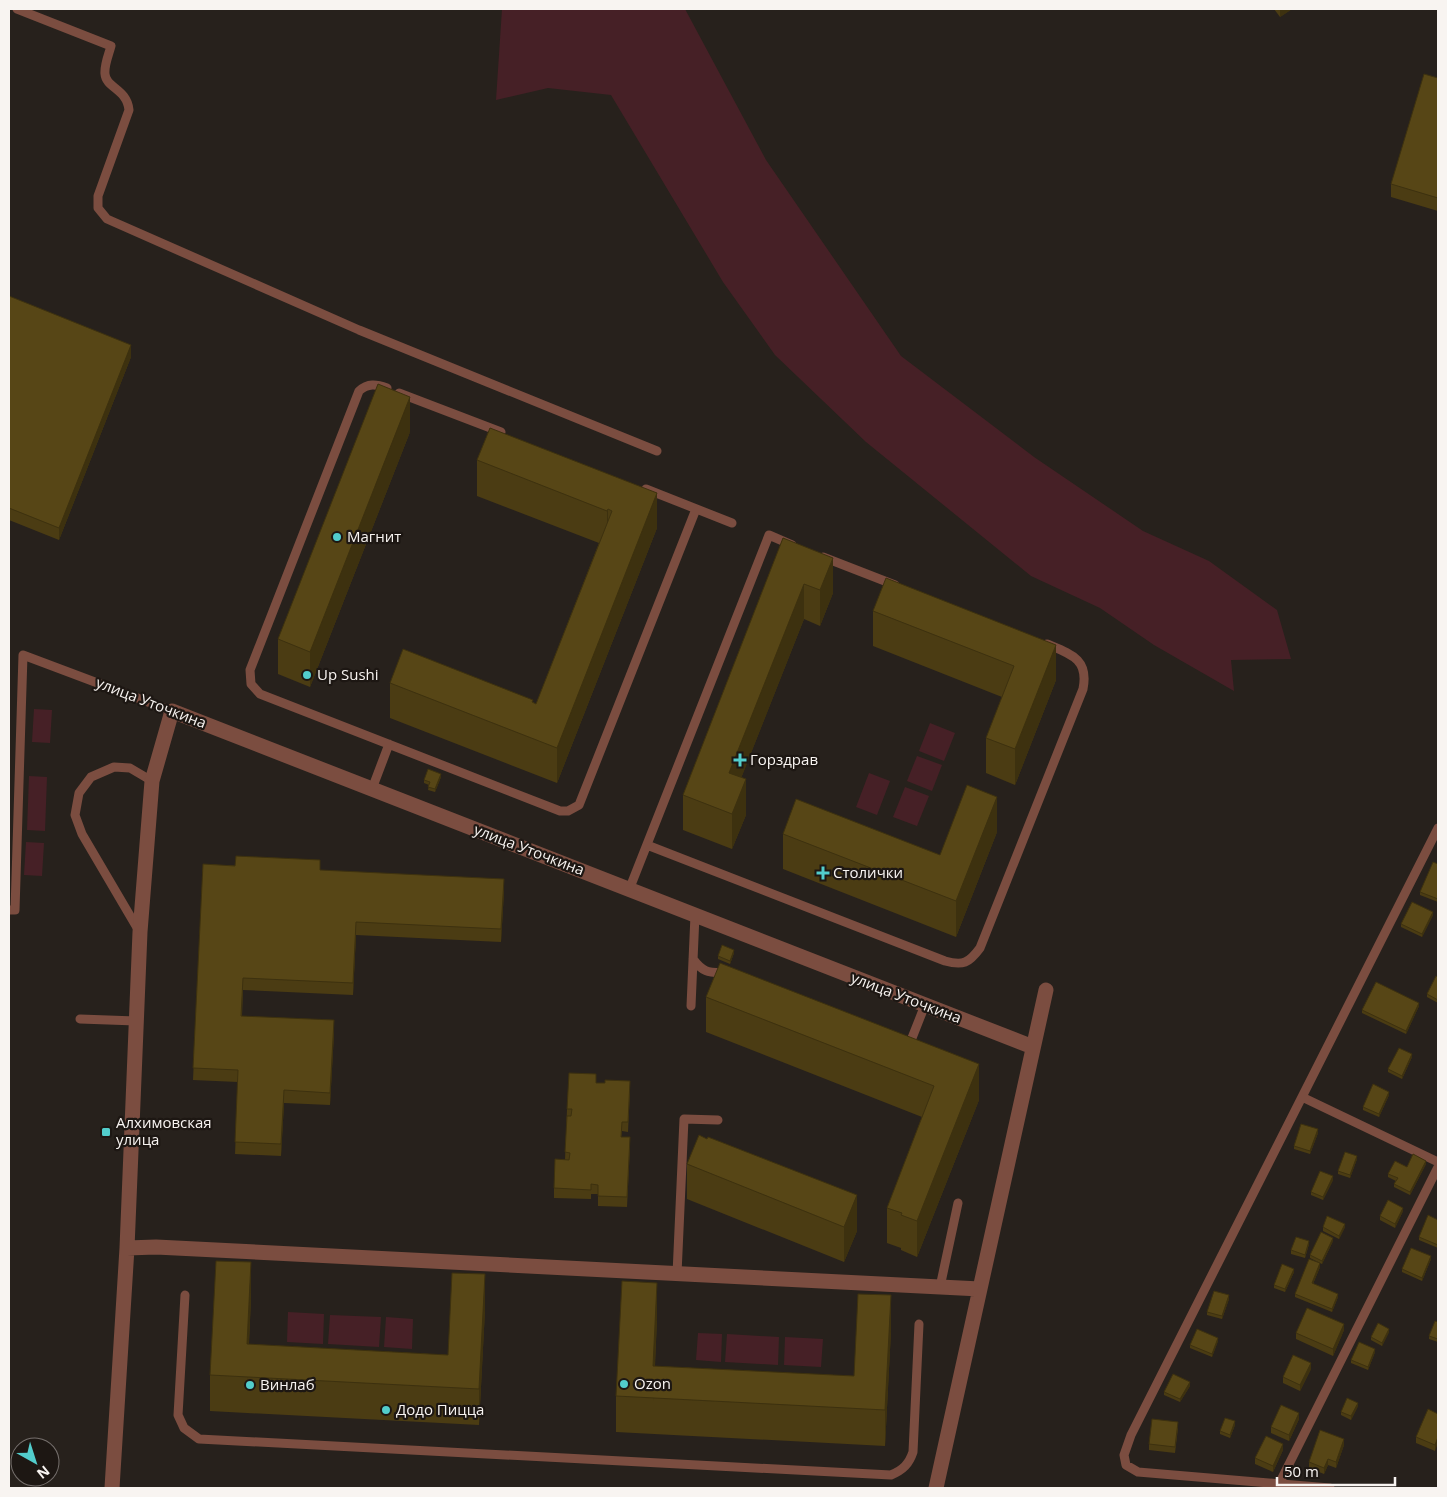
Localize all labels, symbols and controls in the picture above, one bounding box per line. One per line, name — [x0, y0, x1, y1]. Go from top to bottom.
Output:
place label: Магнит — [347, 526, 401, 546]
marker: Магнит — [331, 531, 343, 543]
place label: Up Sushi — [317, 664, 379, 684]
marker: Up Sushi — [301, 669, 313, 681]
street label: улица Уточкина — [93, 672, 209, 732]
place label: Горздрав — [750, 749, 818, 769]
marker: Горздрав — [734, 754, 746, 766]
street label: улица Уточкина — [471, 819, 587, 879]
place label: Столички — [833, 862, 903, 882]
marker: Столички — [817, 867, 829, 879]
street label: улица Уточкина — [848, 967, 964, 1027]
place label: Алхимовская улица — [116, 1112, 212, 1149]
marker: Алхимовская улица — [100, 1126, 112, 1138]
place label: Ozon — [634, 1373, 671, 1393]
place label: Винлаб — [260, 1374, 315, 1394]
marker: Ozon — [618, 1378, 630, 1390]
marker: Винлаб — [244, 1379, 256, 1391]
place label: Додо Пицца — [396, 1399, 484, 1419]
marker: Додо Пицца — [380, 1404, 392, 1416]
north arrow — [10, 1437, 60, 1487]
scale bar — [1277, 1454, 1394, 1486]
text: 50 m — [1284, 1461, 1319, 1481]
text: N — [33, 1462, 54, 1483]

